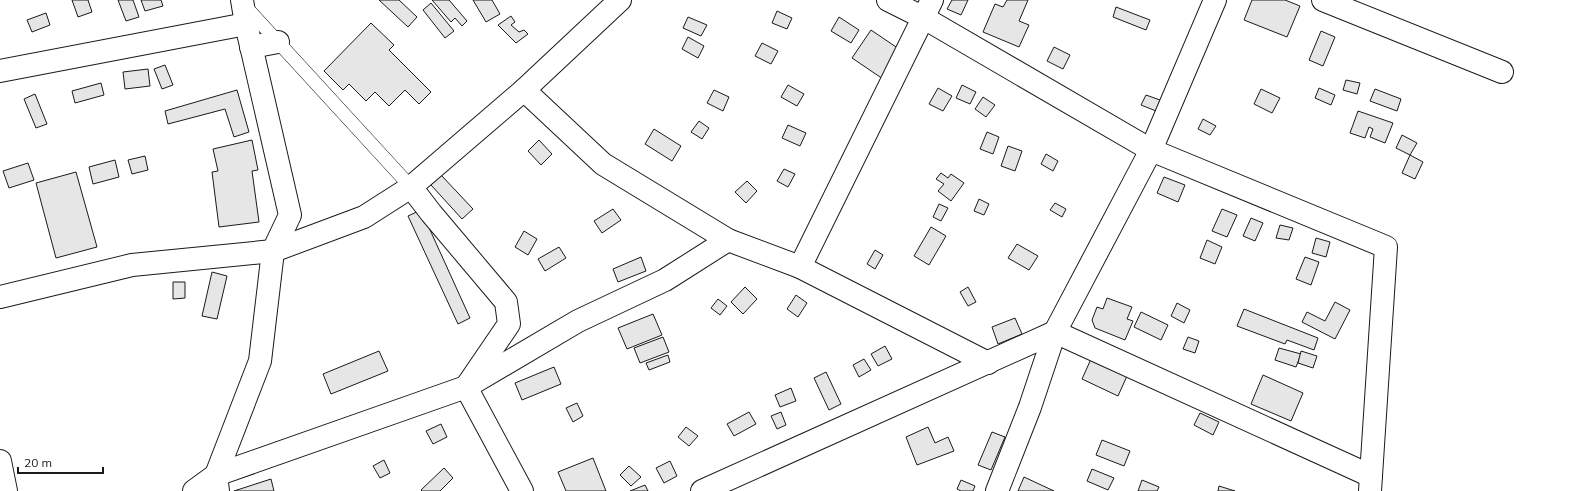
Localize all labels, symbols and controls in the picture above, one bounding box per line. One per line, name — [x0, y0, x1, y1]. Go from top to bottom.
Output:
scale bar — [18, 449, 103, 475]
text: 20 m — [24, 455, 52, 470]

